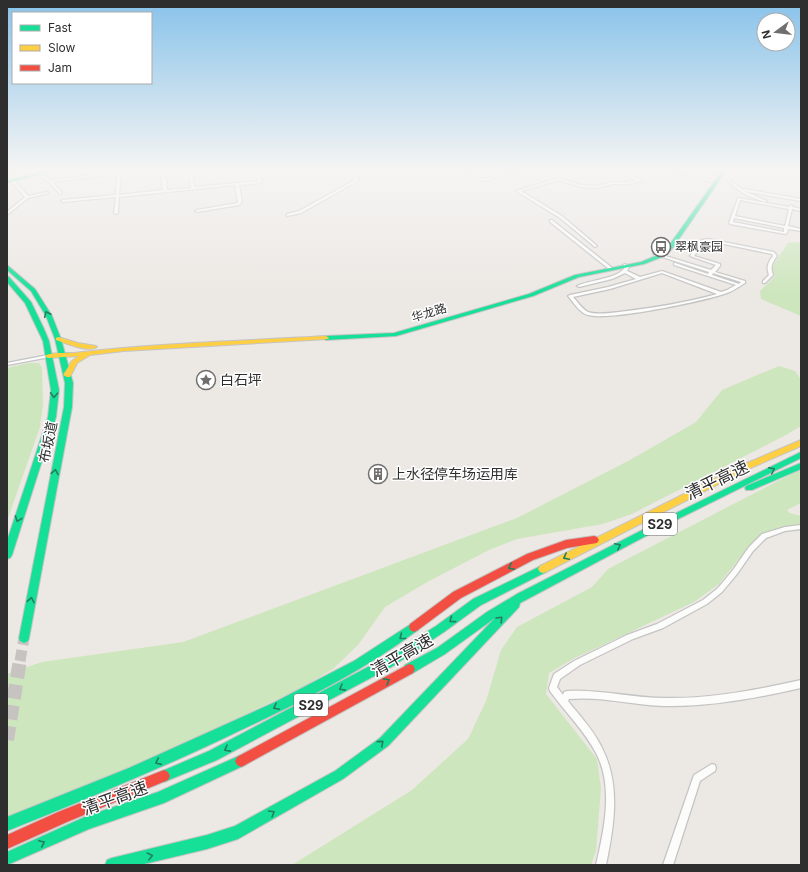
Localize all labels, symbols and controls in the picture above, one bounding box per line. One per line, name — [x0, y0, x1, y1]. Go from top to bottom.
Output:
legend — [12, 12, 152, 84]
north arrow — [756, 12, 796, 52]
text: Fast — [48, 20, 72, 35]
text: N — [758, 29, 774, 40]
text: Slow — [48, 40, 76, 55]
text: Jam — [48, 60, 72, 75]
bus stop icon: 翠枫豪园 — [650, 236, 672, 258]
place label: 翠枫豪园 — [675, 239, 723, 254]
street label: 华龙路 — [409, 300, 448, 325]
one-way arrow — [44, 311, 52, 319]
place icon: 白石坪 — [195, 369, 217, 391]
place label: 白石坪 — [220, 371, 262, 388]
one-way arrow — [50, 392, 58, 398]
street label: 布坂道 — [35, 420, 60, 464]
street label: 清平高速 — [682, 456, 752, 504]
building icon: 上水径停车场运用库 — [367, 463, 389, 485]
place label: 上水径停车场运用库 — [392, 465, 518, 482]
one-way arrow — [768, 467, 775, 475]
one-way arrow — [50, 469, 58, 475]
road number: S29 — [643, 513, 677, 535]
one-way arrow — [15, 515, 23, 522]
one-way arrow — [614, 543, 621, 551]
one-way arrow — [562, 552, 570, 560]
one-way arrow — [507, 562, 515, 570]
one-way arrow — [26, 597, 35, 603]
one-way arrow — [449, 615, 456, 622]
one-way arrow — [495, 616, 503, 624]
street label: 清平高速 — [368, 629, 436, 681]
one-way arrow — [399, 633, 406, 640]
one-way arrow — [383, 678, 391, 685]
one-way arrow — [339, 684, 346, 691]
road number: S29 — [294, 694, 328, 716]
one-way arrow — [273, 702, 280, 710]
one-way arrow — [377, 741, 384, 748]
one-way arrow — [224, 744, 231, 752]
one-way arrow — [155, 758, 162, 766]
street label: 清平高速 — [80, 777, 150, 819]
one-way arrow — [268, 811, 275, 818]
one-way arrow — [38, 840, 46, 848]
one-way arrow — [147, 852, 153, 860]

